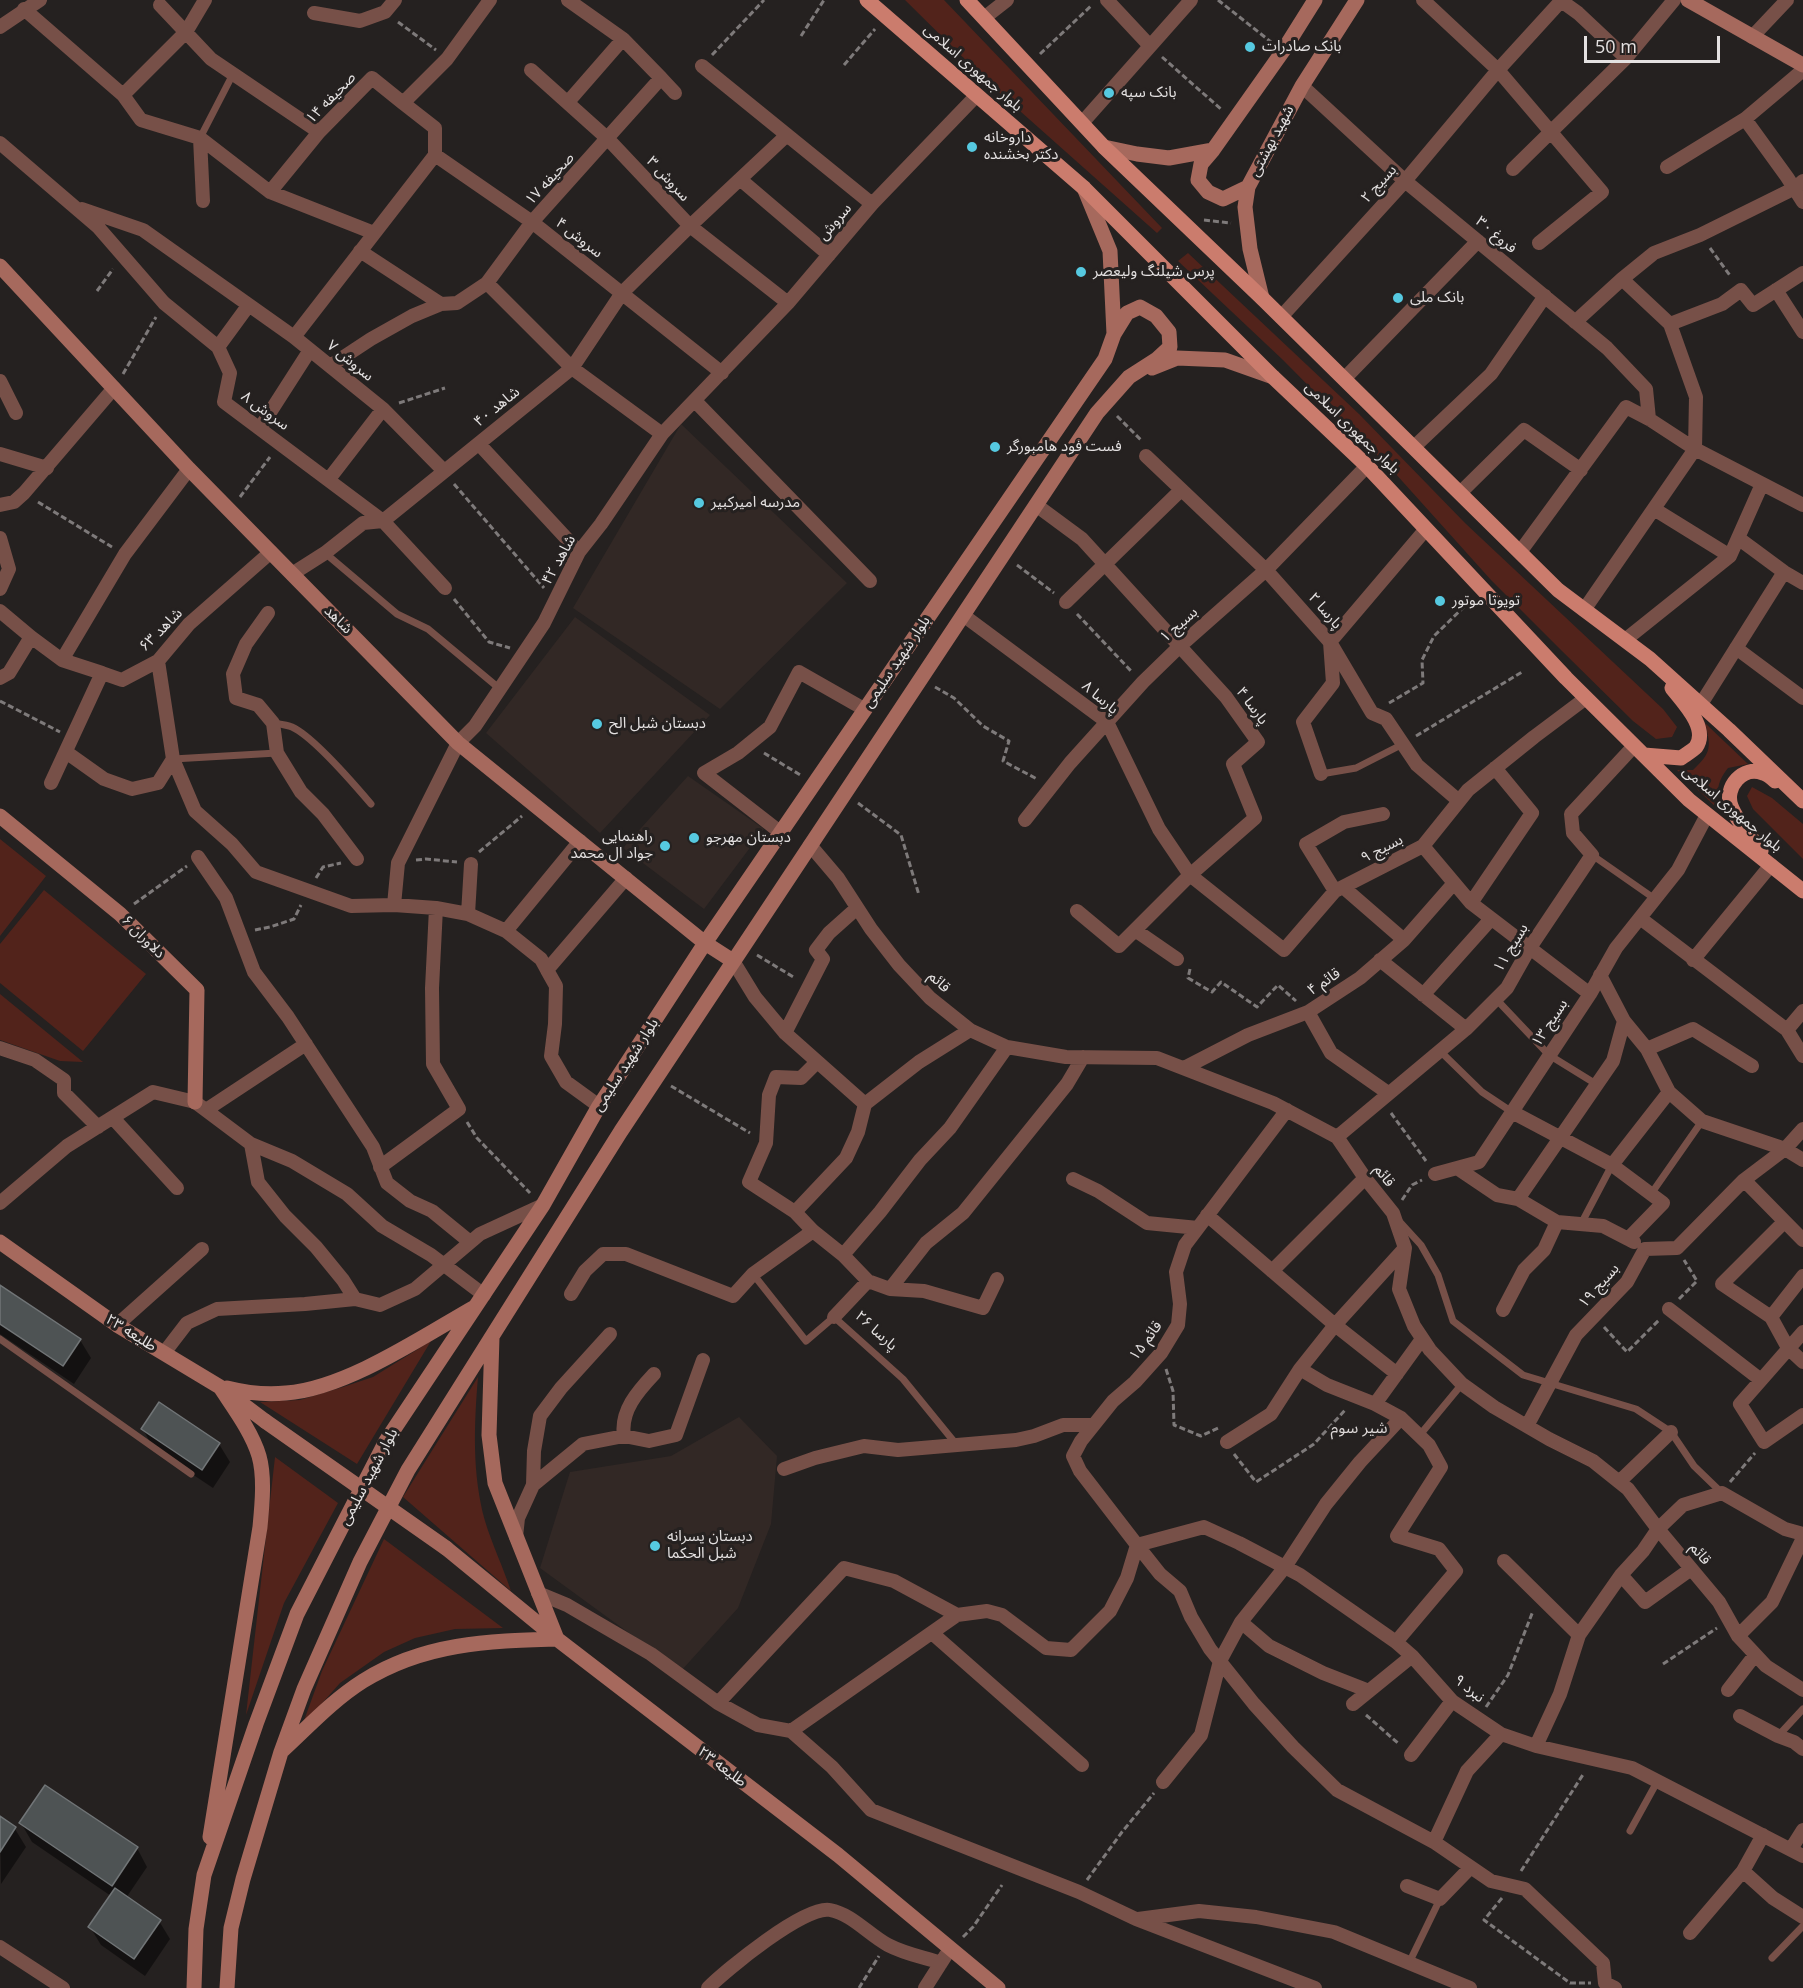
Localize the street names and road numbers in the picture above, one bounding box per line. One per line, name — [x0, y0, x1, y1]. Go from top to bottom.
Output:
street label: بلوار جمهوری اسلامی — [920, 20, 1026, 116]
street label: صحیفه ۱۴ — [302, 69, 360, 127]
street label: شهید بهشتی — [1246, 102, 1298, 180]
street label: صحیفه ۱۷ — [522, 149, 578, 209]
street label: سروش ۳ — [643, 153, 693, 205]
street label: بسیج ۲ — [1357, 161, 1401, 207]
street label: سروش — [814, 200, 856, 244]
street label: فروغ ۳۰ — [1472, 213, 1520, 257]
street label: سروش ۴ — [552, 214, 606, 262]
street label: سروش ۷ — [323, 337, 377, 385]
street label: بلوار جمهوری اسلامی — [1301, 378, 1403, 478]
street label: شاهد ۴۰ — [470, 383, 524, 431]
street label: سروش ۸ — [237, 388, 293, 434]
street label: شاهد ۴۲ — [538, 532, 580, 588]
street label: پارسا ۲ — [1304, 589, 1346, 633]
street label: شاهد — [320, 602, 356, 638]
street label: بسیج ۱ — [1156, 603, 1202, 647]
street label: شاهد ۶۳ — [136, 605, 186, 655]
street label: بلوار شهید سلیمی — [860, 613, 934, 711]
street label: پارسا ۸ — [1078, 677, 1122, 719]
street label: پارسا ۴ — [1232, 684, 1272, 728]
street label: بلوار جمهوری اسلامی — [1678, 762, 1786, 856]
street label: بسیج ۹ — [1358, 831, 1406, 867]
street label: دلاوران ۶ — [118, 912, 168, 962]
street label: بسیج ۱۱ — [1490, 921, 1532, 975]
street label: قائم ۴ — [1304, 964, 1344, 1000]
street label: قائم — [924, 967, 954, 997]
street label: بسیج ۱۳ — [1528, 996, 1572, 1050]
street label: بلوار شهید سلیمی — [589, 1015, 663, 1115]
street label: قائم — [1370, 1161, 1398, 1191]
street label: بسیج ۱۹ — [1575, 1260, 1623, 1312]
street label: پارسا ۲۶ — [851, 1307, 901, 1355]
street label: طلیعه ۲۳ — [102, 1310, 160, 1356]
street label: قائم ۱۵ — [1126, 1318, 1166, 1364]
street label: بلوار شهید سلیمی — [336, 1426, 402, 1528]
street label: قائم — [1686, 1539, 1714, 1569]
street label: نبرد ۹ — [1450, 1671, 1488, 1707]
street label: طلیعه ۲۳ — [694, 1743, 750, 1791]

